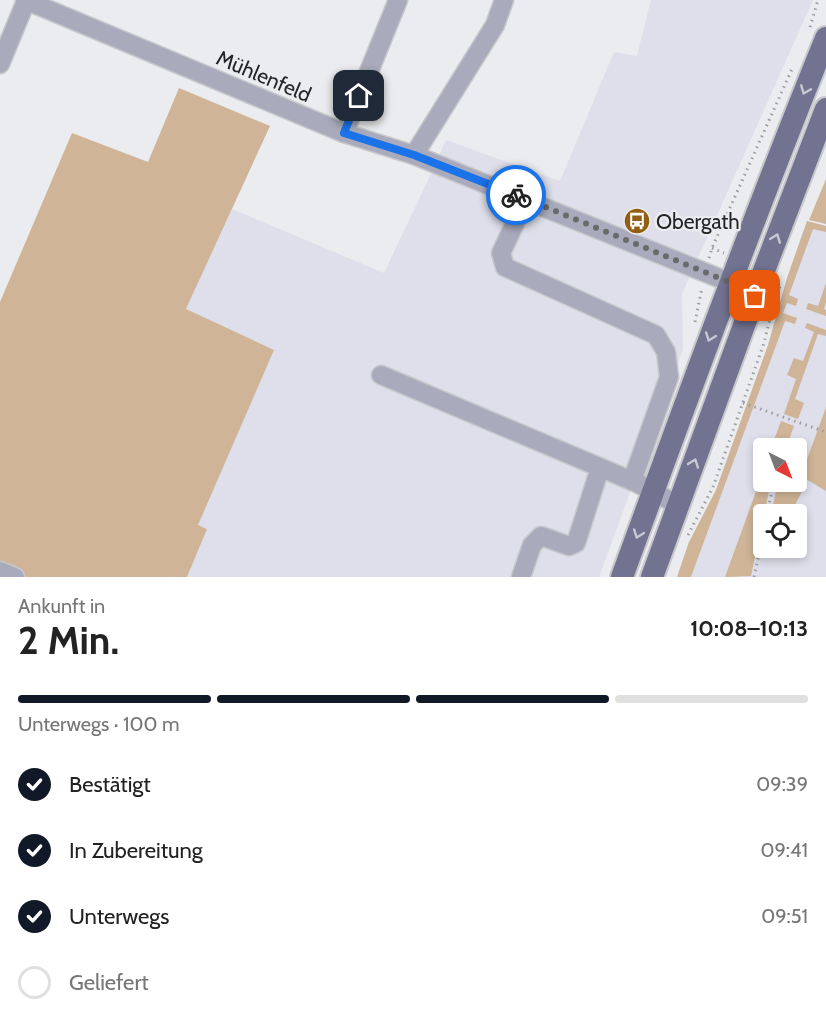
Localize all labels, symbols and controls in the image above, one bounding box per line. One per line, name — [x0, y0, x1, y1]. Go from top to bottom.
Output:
street label: Mühlenfeld — [213, 45, 315, 107]
pin — [333, 70, 384, 121]
icon: home — [342, 79, 375, 112]
one-way arrow — [800, 84, 812, 95]
courier — [486, 165, 546, 225]
icon: bike — [500, 179, 533, 212]
bus stop icon: Obergath — [622, 206, 652, 236]
place label: Obergath — [656, 209, 740, 234]
one-way arrow — [769, 233, 781, 244]
pin — [729, 270, 780, 321]
icon: bag — [738, 279, 771, 312]
one-way arrow — [704, 331, 717, 342]
north arrow — [753, 438, 807, 492]
map controls — [753, 438, 807, 558]
one-way arrow — [687, 458, 699, 469]
button: locate — [753, 504, 807, 558]
one-way arrow — [632, 528, 645, 539]
text: Ankunft in — [18, 594, 105, 618]
text: 10:08–10:13 — [690, 615, 808, 642]
text: 2 Min. — [18, 616, 119, 664]
text: Unterwegs · 100 m — [18, 712, 180, 736]
icon: check — [18, 768, 51, 801]
text: Bestätigt — [69, 771, 151, 798]
text: 09:39 — [756, 772, 808, 796]
icon: check — [18, 834, 51, 867]
text: In Zubereitung — [69, 837, 203, 864]
text: 09:41 — [760, 838, 808, 862]
icon: check — [18, 900, 51, 933]
text: Unterwegs — [69, 903, 169, 930]
text: 09:51 — [761, 904, 808, 928]
text: Geliefert — [69, 969, 149, 996]

